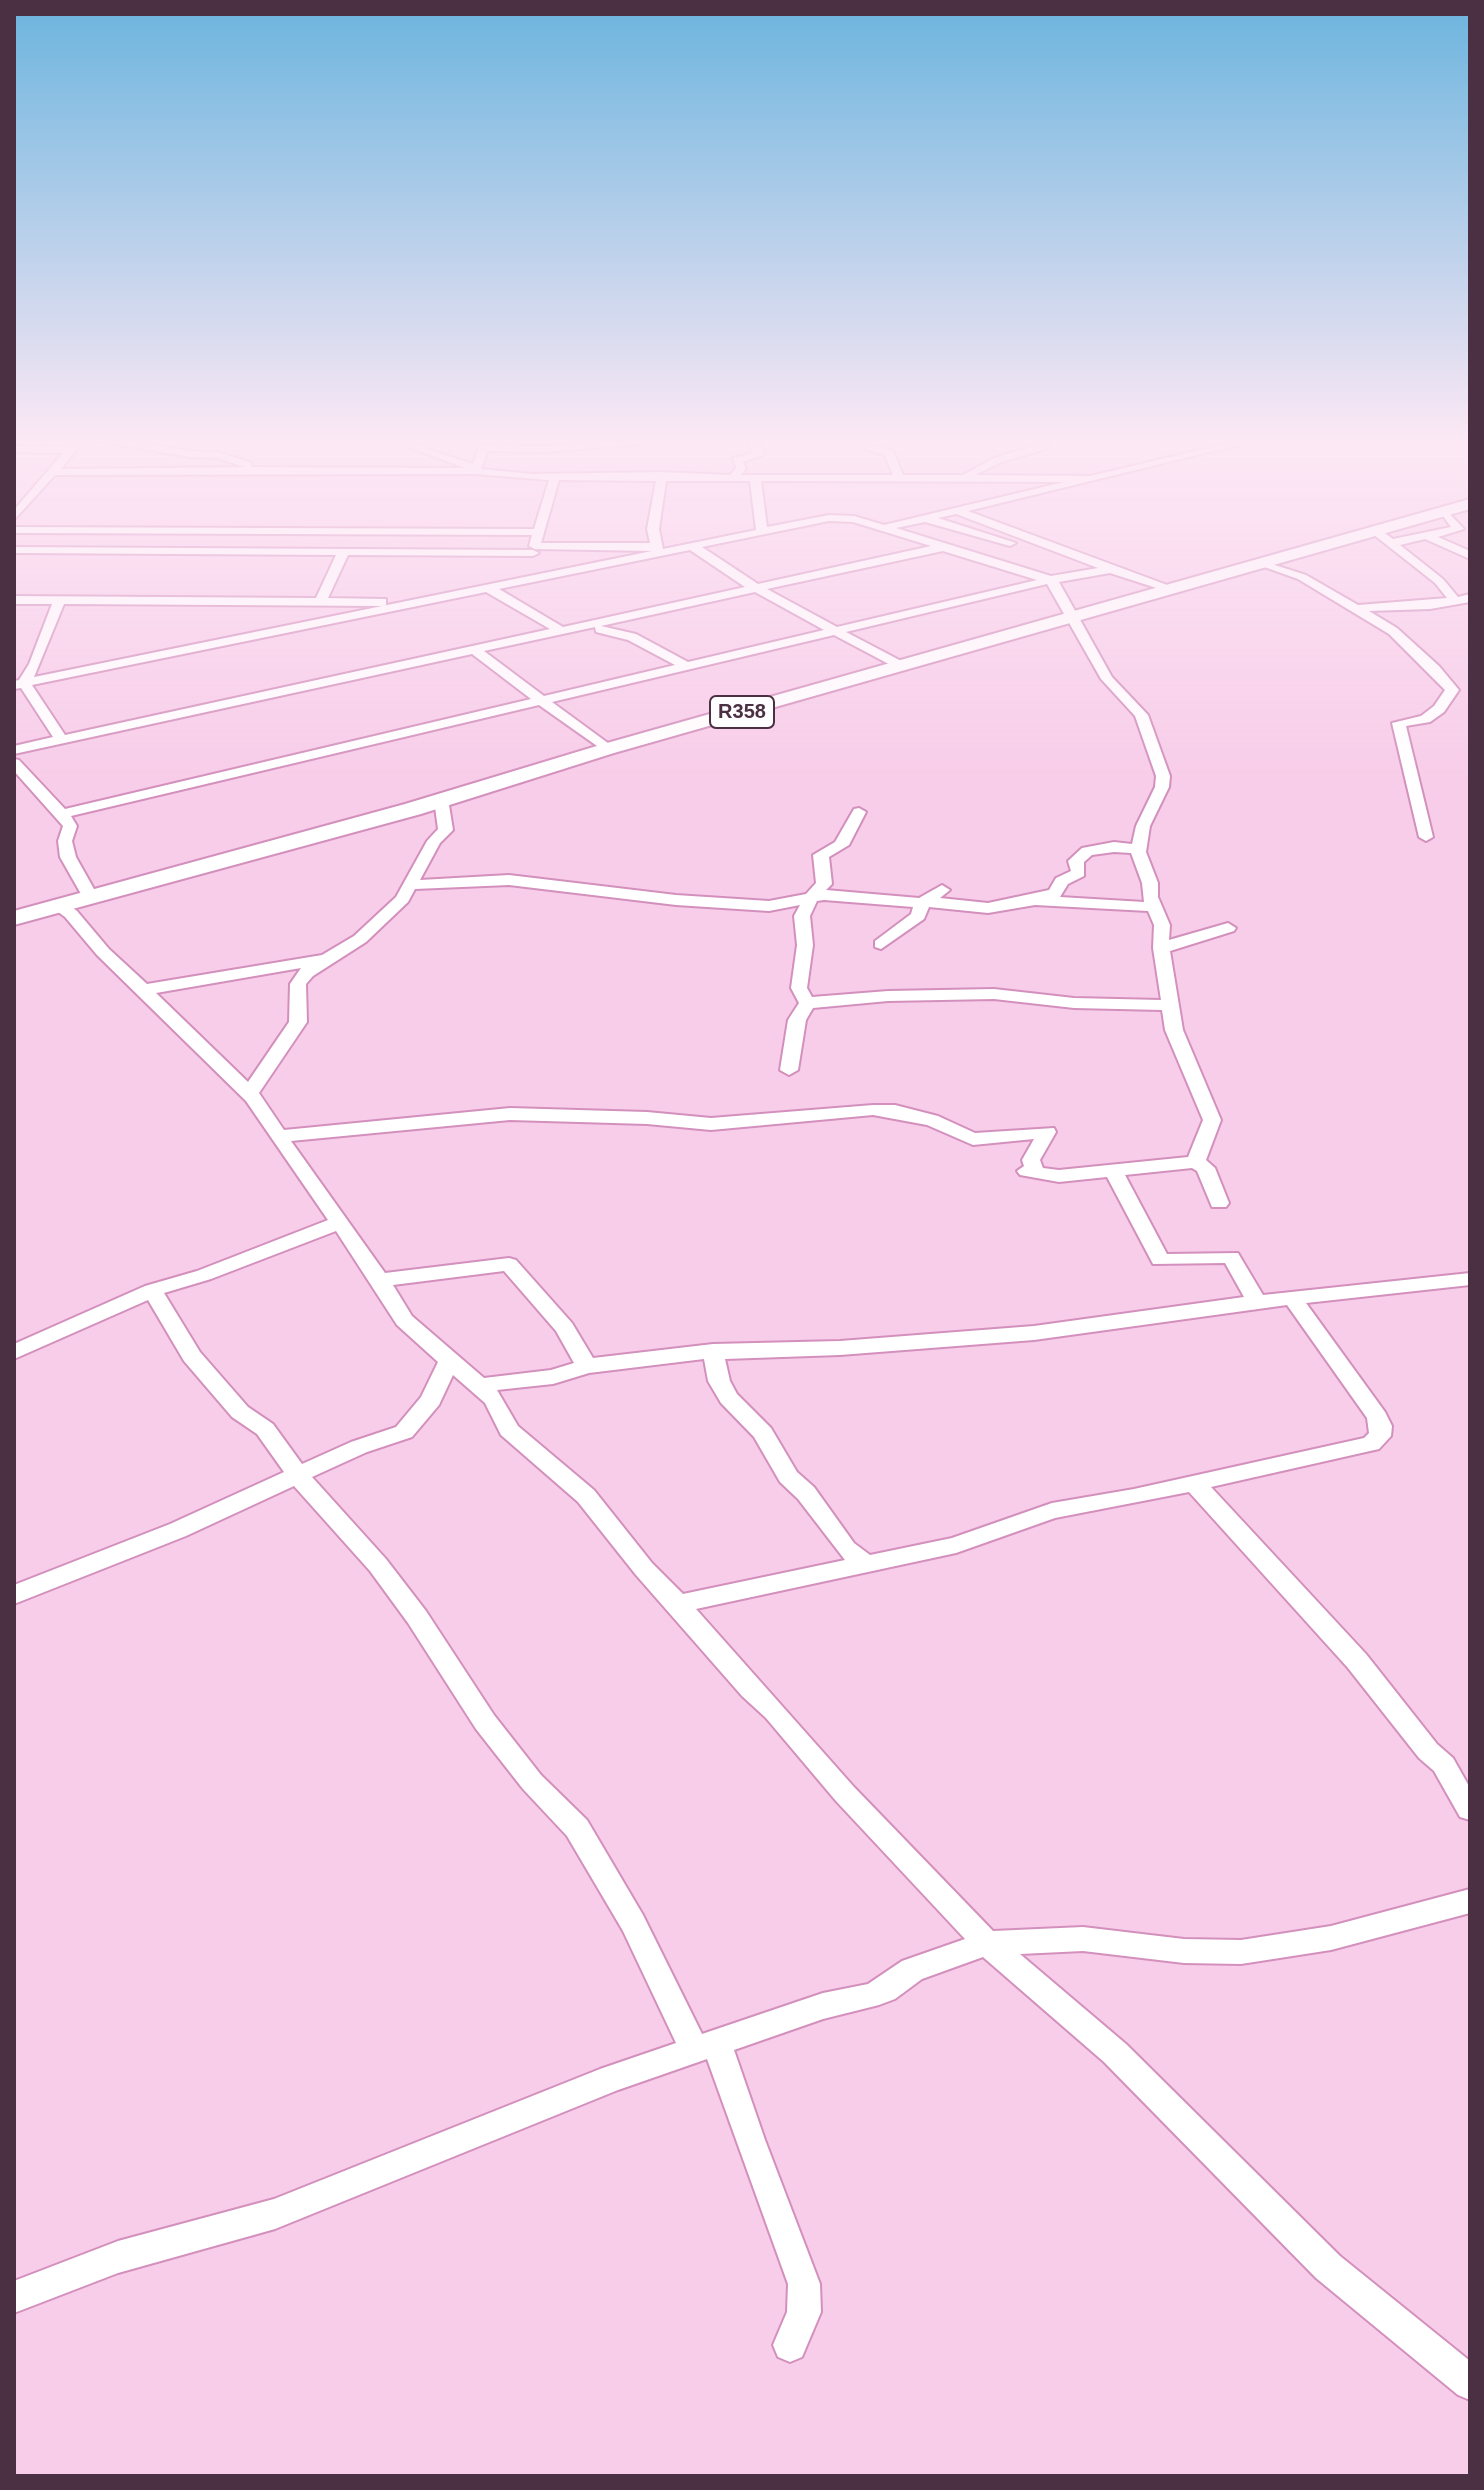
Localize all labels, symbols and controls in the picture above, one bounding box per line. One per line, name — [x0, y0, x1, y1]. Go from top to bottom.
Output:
road number: R358 — [710, 696, 774, 728]

